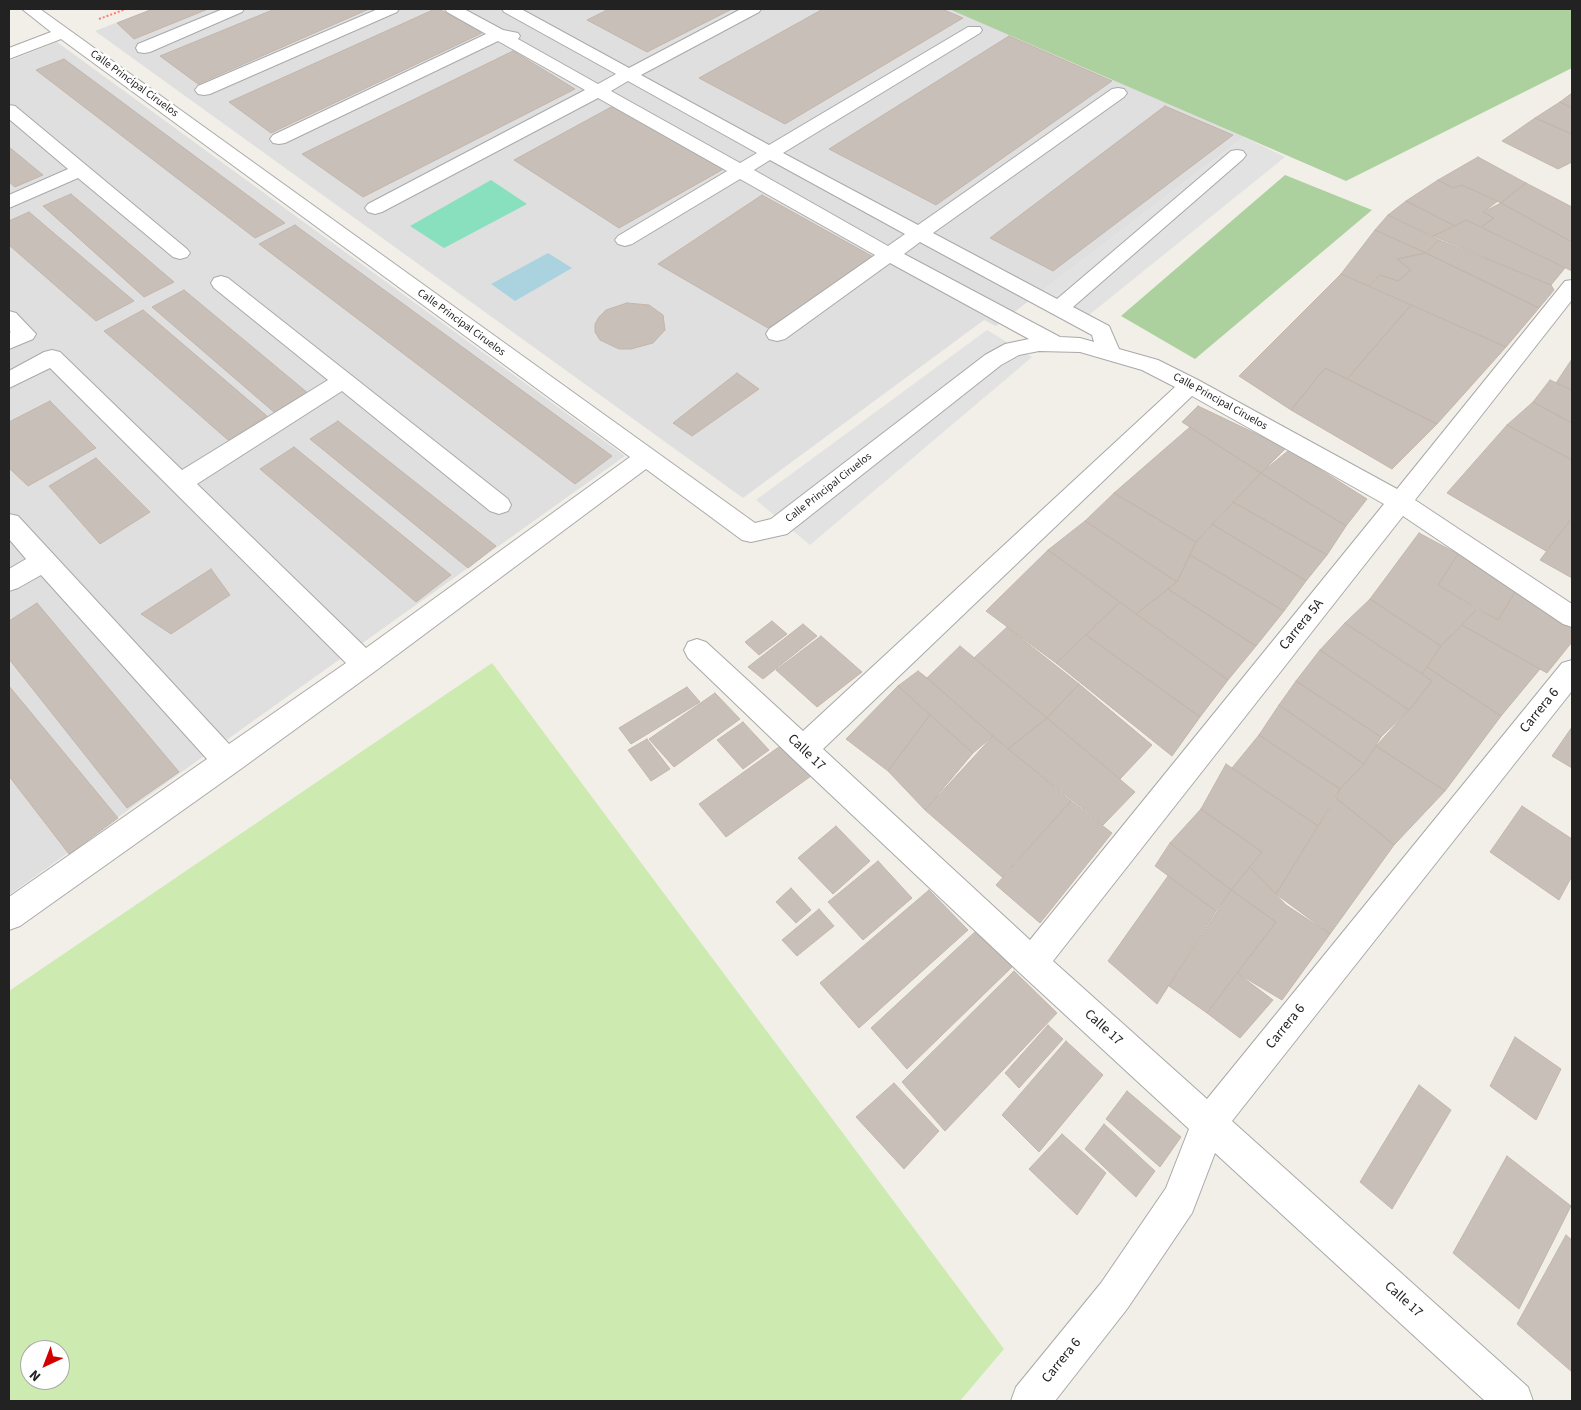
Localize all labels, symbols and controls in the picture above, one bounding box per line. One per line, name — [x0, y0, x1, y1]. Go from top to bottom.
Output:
street label: Calle Principal Ciruelos — [87, 48, 181, 120]
street label: Calle Principal Ciruelos — [414, 287, 508, 359]
street label: Calle Principal Ciruelos — [1171, 371, 1269, 433]
street label: Calle Principal Ciruelos — [783, 450, 875, 526]
street label: Carrera 5A — [1276, 596, 1328, 654]
street label: Carrera 6 — [1517, 685, 1563, 737]
street label: Calle 17 — [784, 731, 828, 775]
street label: Carrera 6 — [1263, 1001, 1309, 1053]
street label: Calle 17 — [1080, 1006, 1126, 1050]
street label: Calle 17 — [1380, 1278, 1426, 1322]
street label: Carrera 6 — [1039, 1335, 1085, 1387]
north arrow — [20, 1340, 70, 1390]
text: N — [25, 1365, 46, 1386]

